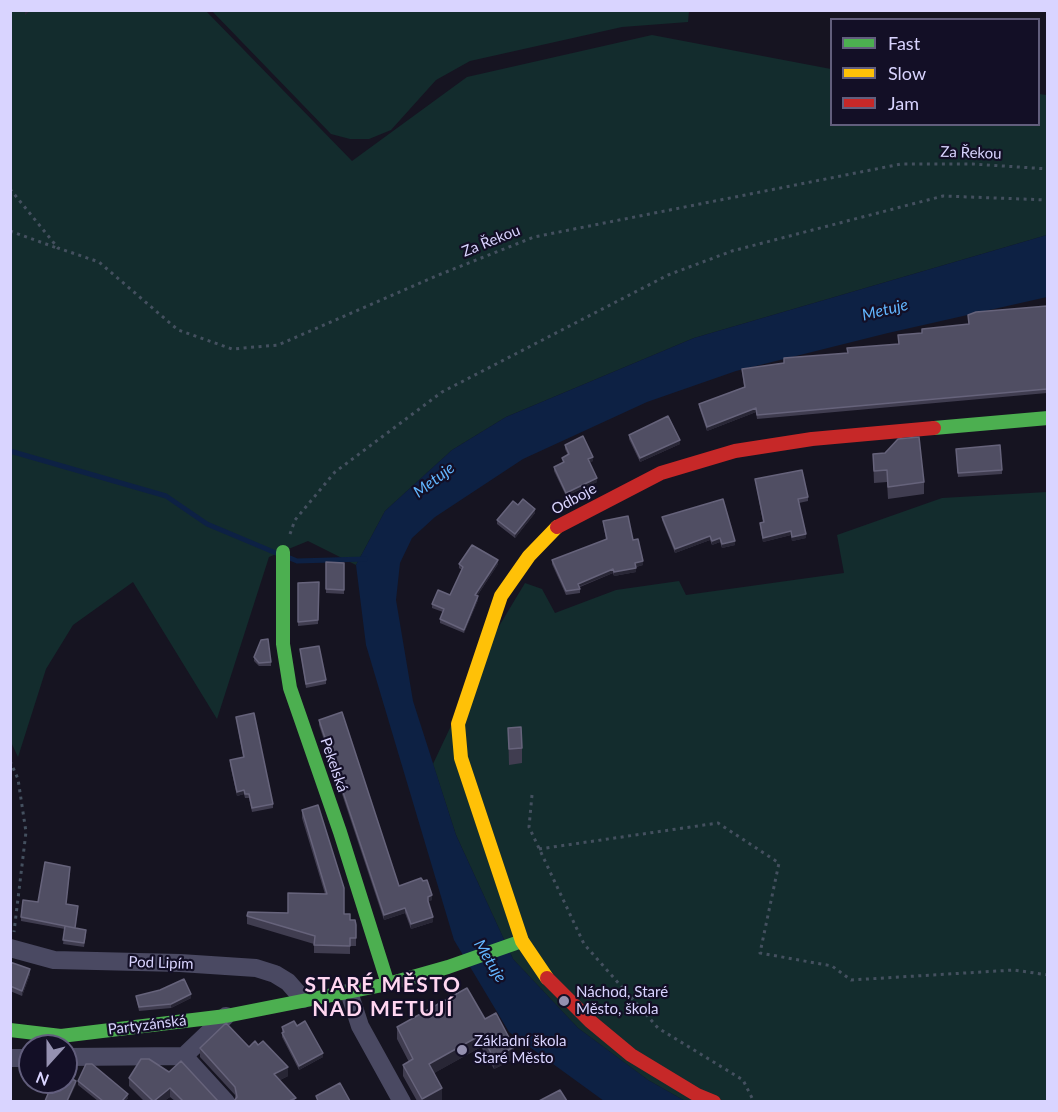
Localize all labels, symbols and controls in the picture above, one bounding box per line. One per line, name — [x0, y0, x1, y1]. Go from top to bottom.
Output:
legend — [830, 18, 1040, 126]
text: Fast — [888, 32, 920, 54]
text: Slow — [888, 62, 926, 84]
text: Jam — [888, 92, 919, 114]
street label: Za Řekou — [940, 143, 1002, 163]
street label: Za Řekou — [459, 221, 523, 261]
water label: Metuje — [860, 295, 910, 325]
water label: Metuje — [410, 458, 458, 502]
street label: Odboje — [548, 479, 600, 519]
street label: Pekelská — [316, 735, 352, 795]
water label: Metuje — [470, 936, 510, 986]
street label: Pod Lipím — [128, 953, 194, 973]
district label: STARÉ MĚSTO NAD METUJÍ — [305, 972, 461, 1022]
place label: Náchod, Staré Město, škola — [576, 983, 668, 1018]
marker: Náchod, Staré Město, škola — [557, 994, 571, 1008]
street label: Partyzánská — [107, 1011, 187, 1039]
place label: Základní škola Staré Město — [474, 1032, 566, 1067]
north arrow — [18, 1034, 78, 1094]
marker: Základní škola Staré Město — [455, 1043, 469, 1057]
text: N — [33, 1068, 51, 1090]

